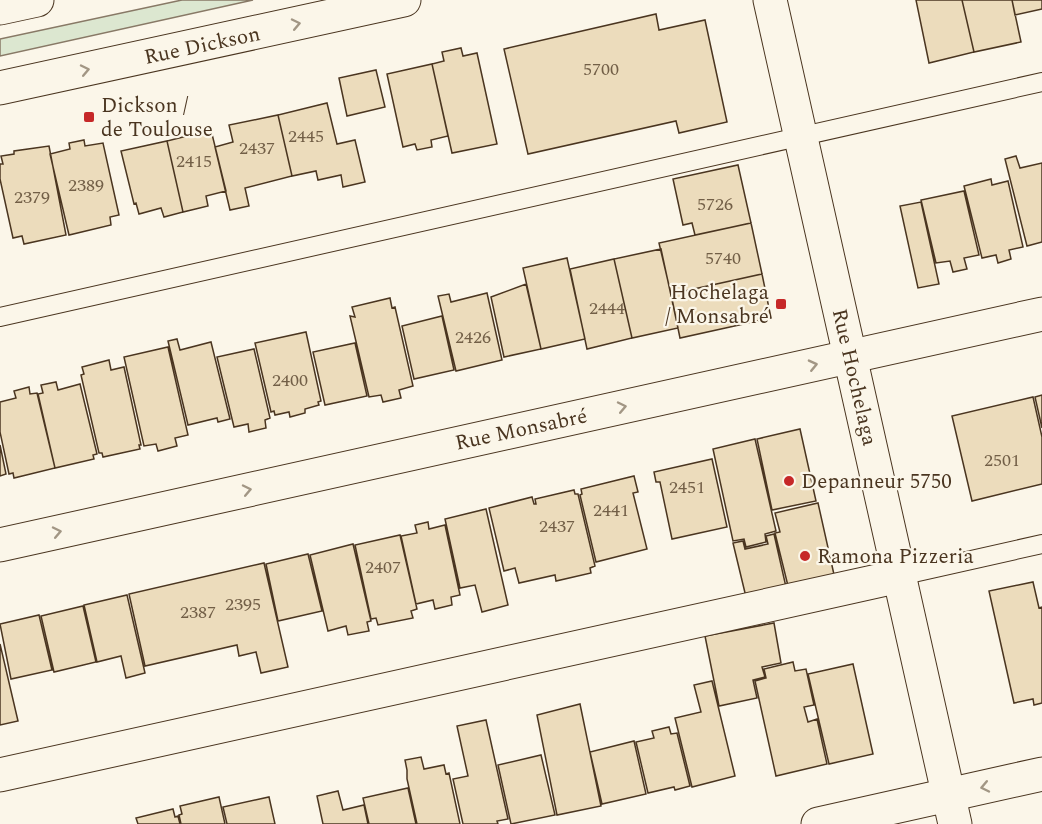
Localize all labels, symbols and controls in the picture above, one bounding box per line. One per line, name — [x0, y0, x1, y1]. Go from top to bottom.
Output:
street label: Rue Dickson — [141, 18, 263, 74]
one-way arrow — [290, 18, 300, 31]
house number: 5700 — [583, 56, 619, 83]
one-way arrow — [79, 65, 89, 78]
place label: Dickson / de Toulouse — [101, 90, 213, 146]
marker: Dickson / de Toulouse — [82, 110, 96, 124]
house number: 2445 — [288, 123, 324, 150]
house number: 2437 — [239, 135, 275, 162]
house number: 2415 — [176, 148, 212, 175]
house number: 2389 — [68, 172, 104, 199]
house number: 2379 — [14, 184, 50, 211]
house number: 5726 — [697, 191, 733, 218]
house number: 5740 — [705, 245, 741, 272]
place label: Hochelaga / Monsabré — [665, 277, 770, 333]
house number: 2444 — [589, 295, 625, 322]
marker: Hochelaga / Monsabré — [774, 297, 788, 311]
street label: Rue Hochelaga — [823, 305, 886, 450]
house number: 2426 — [455, 324, 491, 351]
one-way arrow — [808, 359, 818, 372]
house number: 2400 — [272, 367, 308, 394]
street label: Rue Monsabré — [452, 400, 590, 460]
one-way arrow — [617, 401, 627, 414]
house number: 2501 — [984, 447, 1020, 474]
place label: Depanneur 5750 — [801, 466, 952, 498]
house number: 2451 — [669, 474, 705, 501]
marker: Depanneur 5750 — [782, 474, 796, 488]
one-way arrow — [242, 484, 252, 497]
house number: 2441 — [593, 497, 629, 524]
house number: 2437 — [539, 513, 575, 540]
one-way arrow — [52, 527, 62, 540]
place label: Ramona Pizzeria — [817, 541, 974, 573]
marker: Ramona Pizzeria — [798, 549, 812, 563]
house number: 2407 — [365, 554, 401, 581]
house number: 2395 — [225, 591, 261, 618]
house number: 2387 — [180, 599, 216, 626]
one-way arrow — [980, 780, 990, 793]

